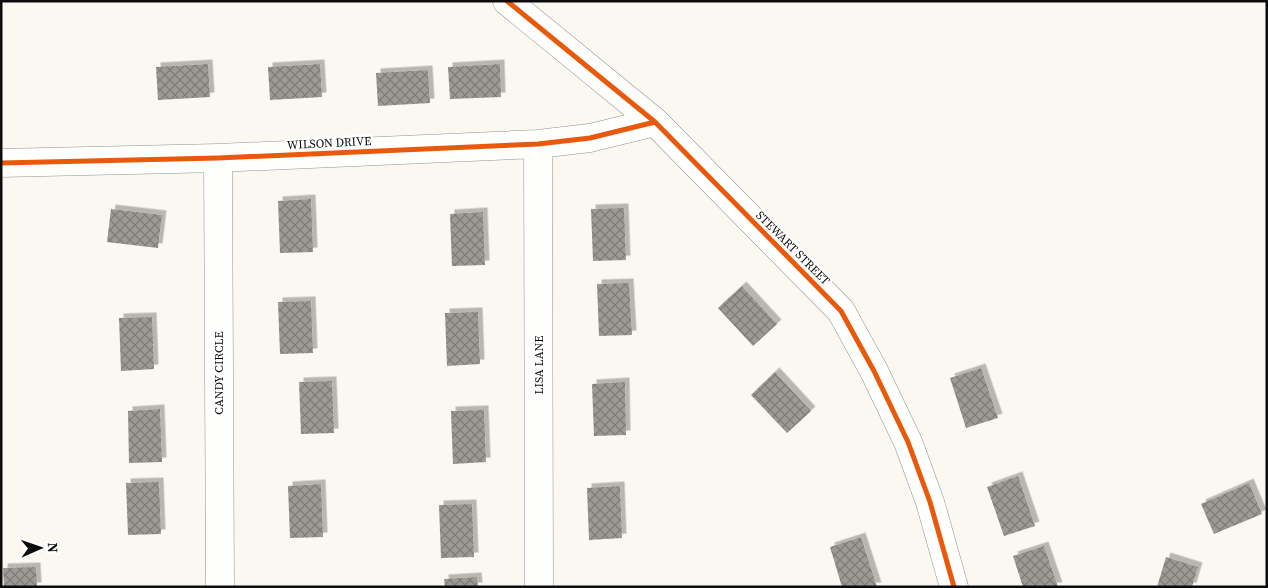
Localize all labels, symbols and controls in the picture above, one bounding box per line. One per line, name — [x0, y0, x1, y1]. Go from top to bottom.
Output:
street label: WILSON DRIVE — [286, 133, 372, 153]
street label: STEWART STREET — [753, 208, 834, 289]
street label: CANDY CIRCLE — [211, 331, 227, 415]
street label: LISA LANE — [531, 336, 547, 394]
north arrow — [15, 523, 65, 573]
text: N — [43, 542, 63, 553]

